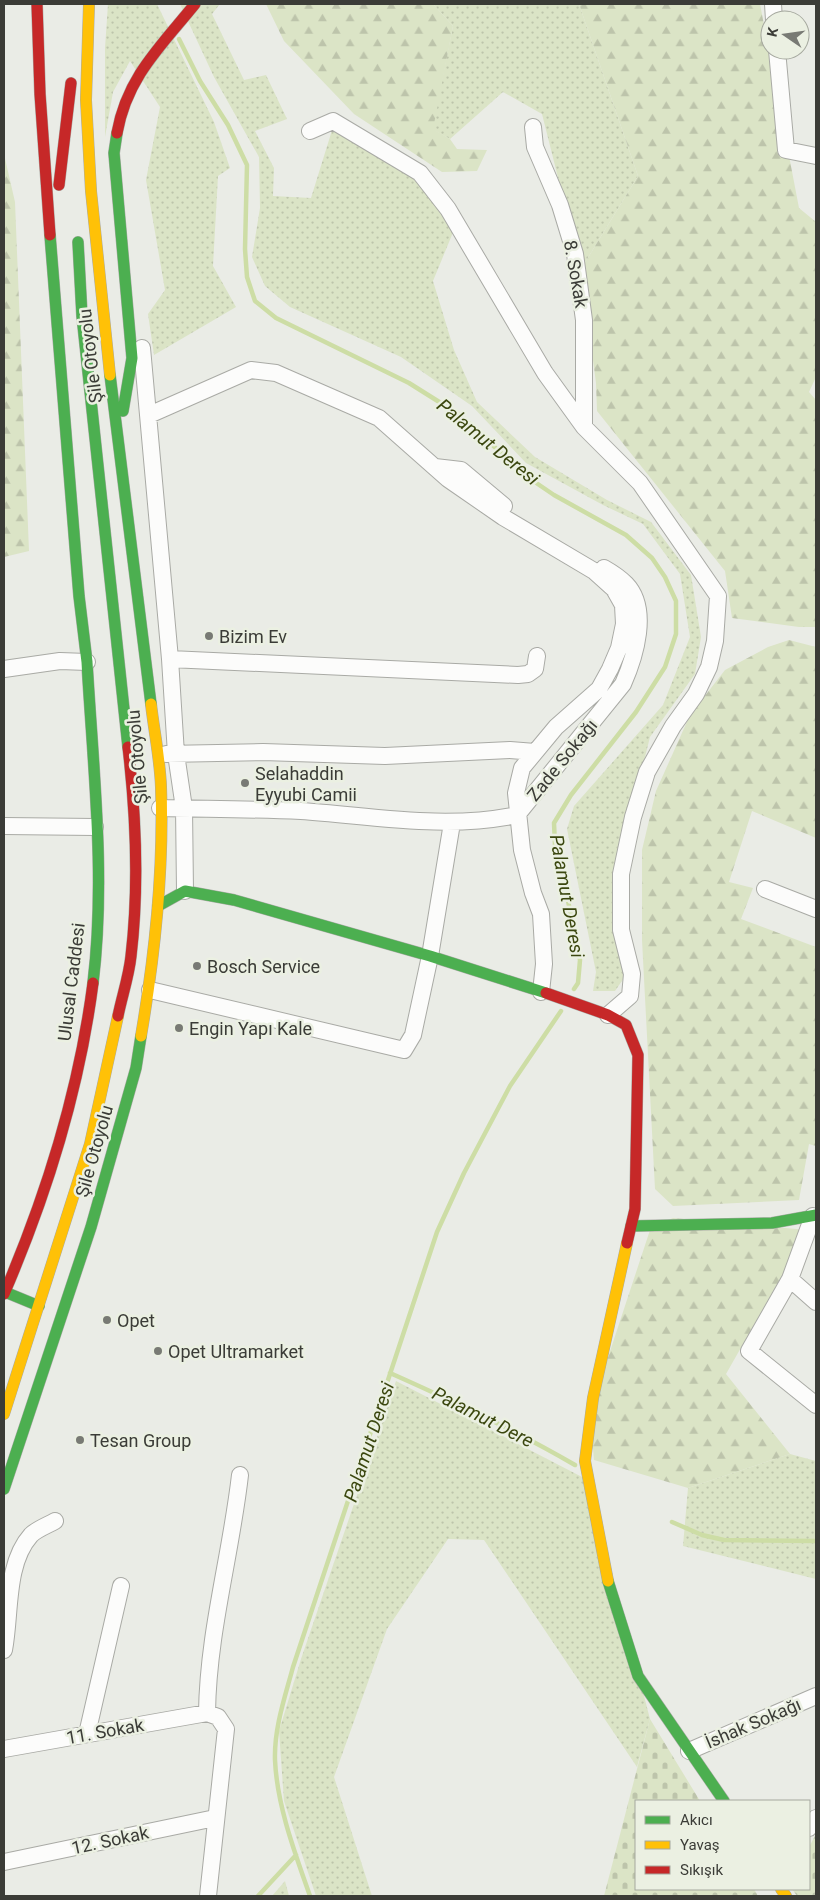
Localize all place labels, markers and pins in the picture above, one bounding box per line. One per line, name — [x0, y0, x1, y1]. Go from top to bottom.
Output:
place label: Bizim Ev — [219, 626, 287, 647]
marker: Bizim Ev — [203, 630, 215, 642]
place label: Selahaddin Eyyubi Camii — [255, 763, 357, 805]
marker: Selahaddin Eyyubi Camii — [239, 777, 251, 789]
place label: Bosch Service — [207, 956, 320, 977]
marker: Bosch Service — [191, 960, 203, 972]
place label: Engin Yapı Kale — [189, 1018, 312, 1039]
marker: Engin Yapı Kale — [173, 1022, 185, 1034]
place label: Opet — [117, 1310, 155, 1331]
marker: Opet — [101, 1314, 113, 1326]
place label: Opet Ultramarket — [168, 1341, 304, 1362]
marker: Opet Ultramarket — [152, 1345, 164, 1357]
place label: Tesan Group — [90, 1430, 191, 1451]
marker: Tesan Group — [74, 1434, 86, 1446]

